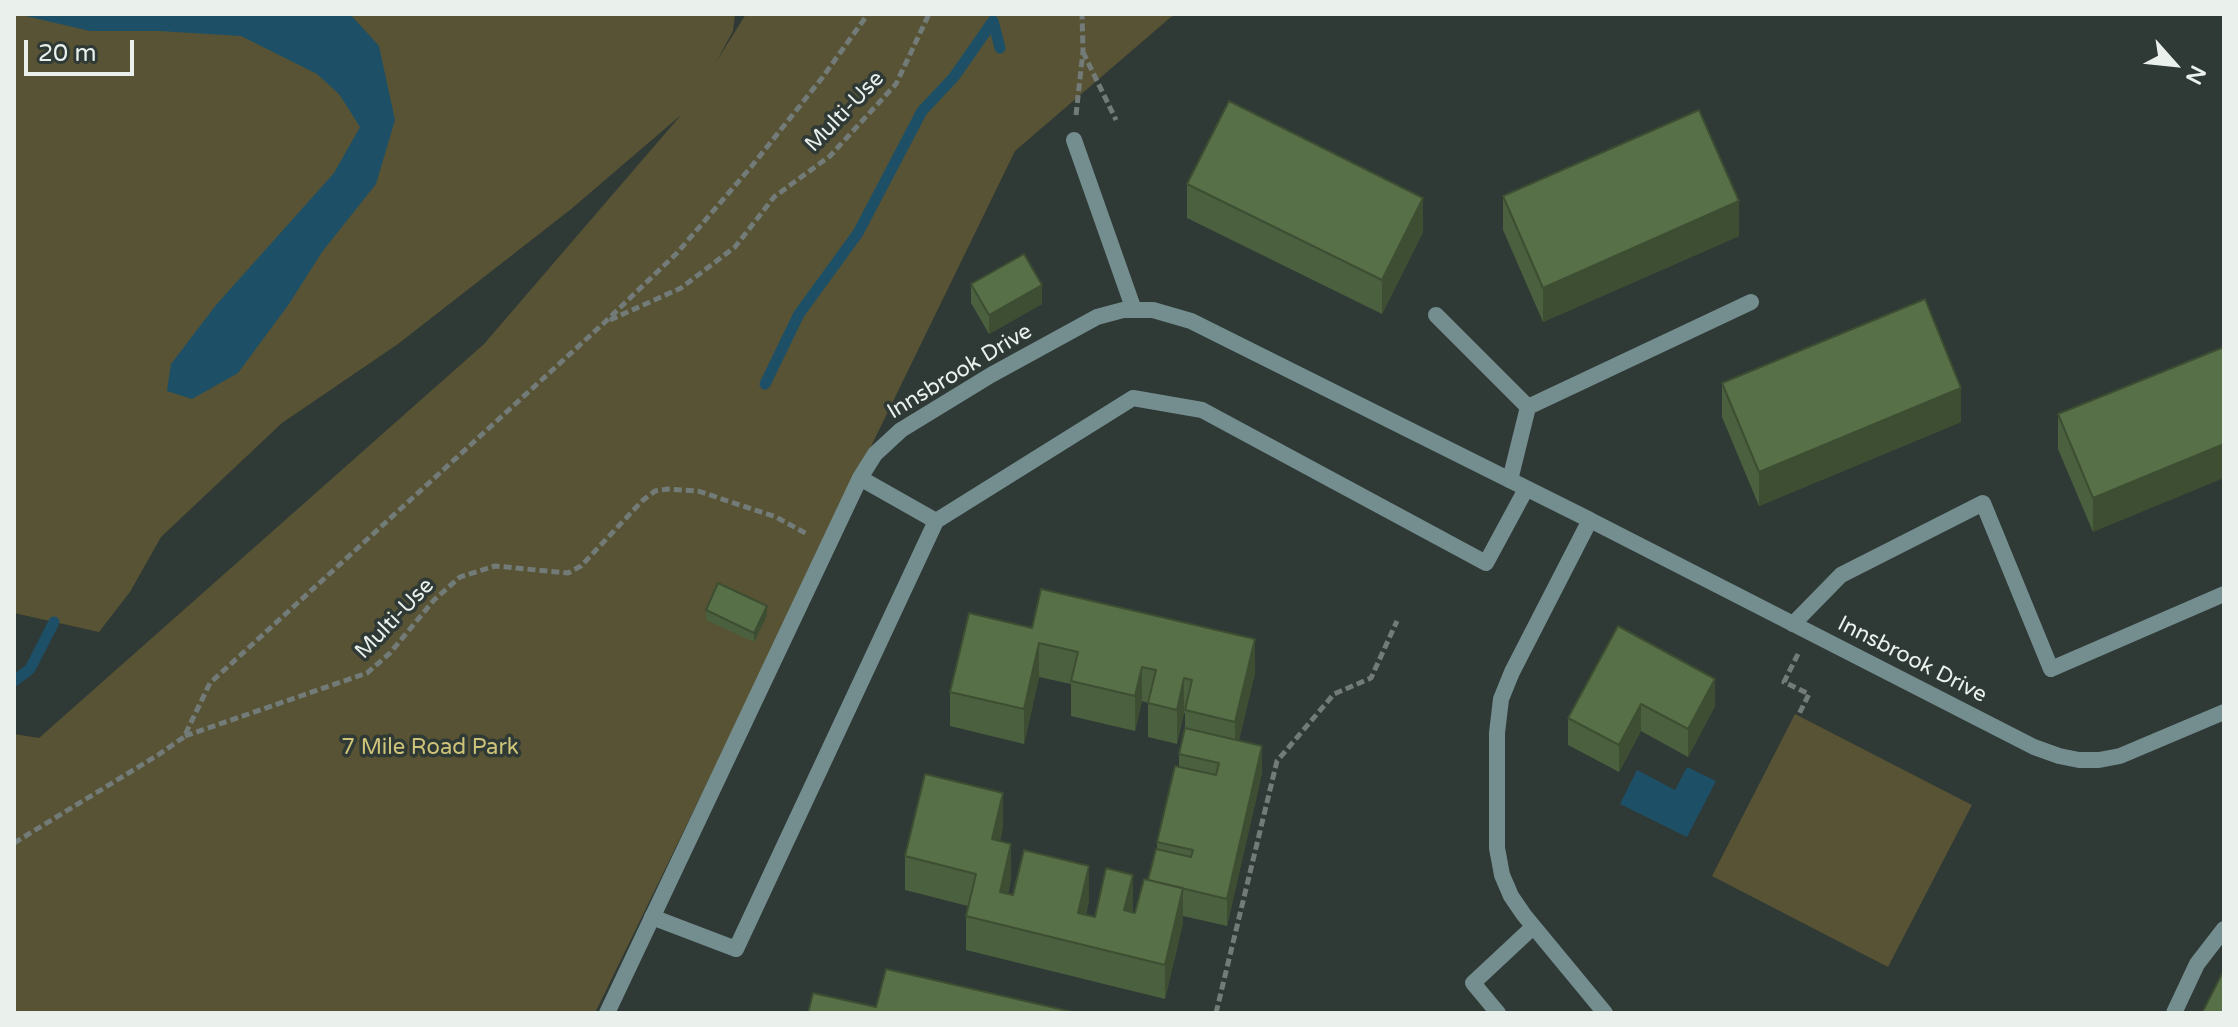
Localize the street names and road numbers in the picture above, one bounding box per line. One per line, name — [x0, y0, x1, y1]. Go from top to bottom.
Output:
street label: Multi-Use — [800, 66, 890, 158]
street label: Innsbrook Drive — [883, 318, 1037, 426]
street label: Multi-Use — [350, 573, 440, 665]
street label: Innsbrook Drive — [1833, 611, 1991, 709]

